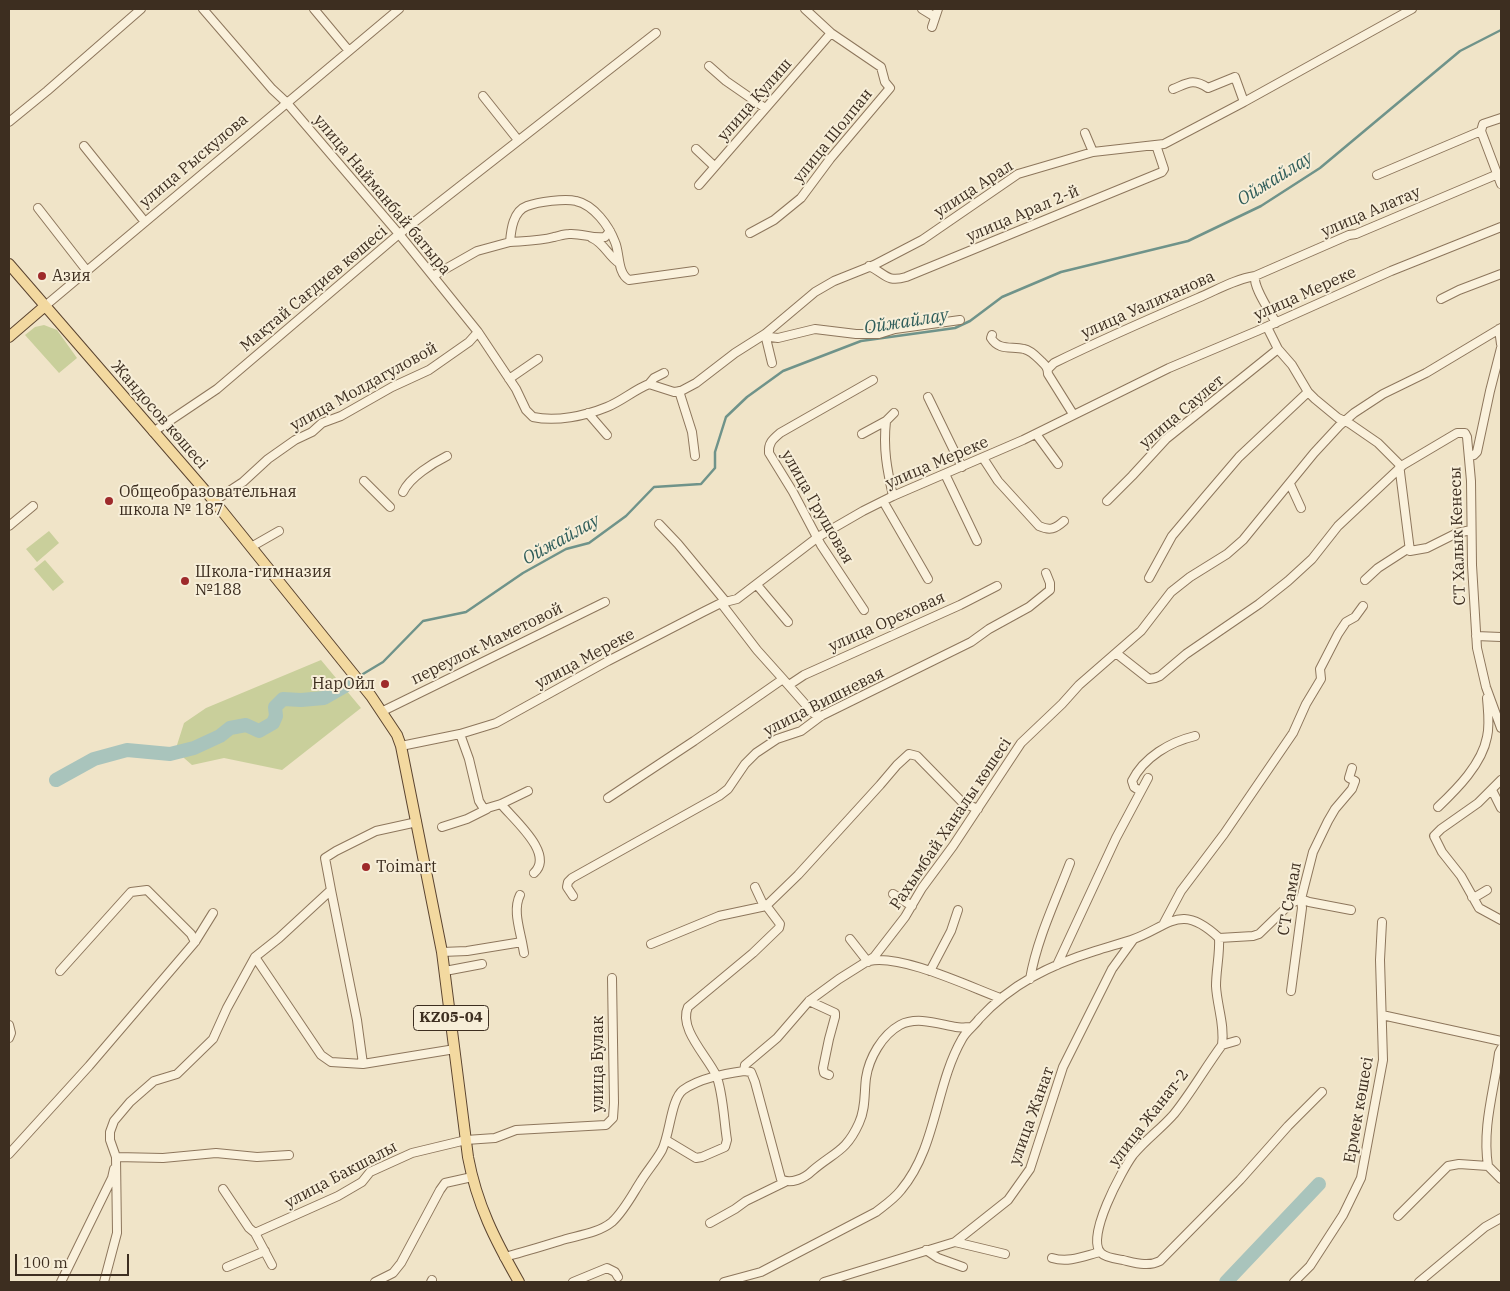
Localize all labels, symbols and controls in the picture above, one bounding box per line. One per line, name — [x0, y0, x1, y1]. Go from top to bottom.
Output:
street label: улица Кулиш — [714, 55, 796, 145]
street label: улица Шолпан — [789, 85, 877, 187]
street label: улица Рыскулова — [136, 110, 252, 212]
street label: улица Найманбай батыра — [309, 111, 455, 279]
water label: Ойжайлау — [1233, 147, 1317, 211]
street label: улица Арал — [931, 156, 1017, 222]
street label: улица Арал 2-й — [964, 182, 1082, 246]
street label: улица Алатау — [1318, 182, 1424, 242]
street label: Мақтай Сағдиев көшесі — [237, 222, 391, 356]
street label: улица Мереке — [1251, 263, 1359, 325]
place label: Азия — [52, 266, 91, 286]
street label: улица Уалиханова — [1078, 267, 1218, 343]
marker: Азия — [36, 270, 48, 282]
water label: Ойжайлау — [862, 305, 950, 339]
street label: улица Молдагуловой — [287, 339, 441, 435]
street label: Жандосов көшесі — [107, 357, 211, 473]
street label: улица Саулет — [1136, 371, 1228, 453]
street label: улица Мереке — [883, 433, 991, 493]
street label: улица Грушовая — [777, 447, 857, 567]
street label: СТ Халык Кенесы — [1446, 466, 1470, 606]
place label: Общеобразовательная школа № 187 — [119, 482, 297, 520]
marker: Общеобразовательная школа № 187 — [103, 495, 115, 507]
water label: Ойжайлау — [519, 510, 603, 570]
place label: Школа-гимназия №188 — [195, 562, 332, 600]
marker: Школа-гимназия №188 — [179, 575, 191, 587]
street label: улица Ореховая — [826, 588, 948, 656]
street label: переулок Маметовой — [408, 599, 566, 689]
street label: улица Мереке — [532, 625, 638, 693]
street label: улица Вишневая — [761, 663, 887, 741]
place label: НарОйл — [312, 674, 375, 694]
marker: НарОйл — [379, 678, 391, 690]
street label: Рахымбай Ханалы көшесі — [886, 734, 1016, 914]
place label: Toimart — [376, 857, 437, 877]
marker: Toimart — [360, 861, 372, 873]
street label: СТ Самал — [1274, 861, 1306, 937]
road number: KZ05-04 — [414, 1006, 488, 1030]
street label: улица Булак — [588, 1016, 608, 1112]
street label: Ермек көшесі — [1340, 1055, 1378, 1165]
street label: улица Жанат — [1005, 1064, 1059, 1168]
street label: улица Жанат-2 — [1105, 1065, 1193, 1171]
street label: улица Бакшалы — [282, 1137, 400, 1213]
scale bar — [18, 1244, 131, 1276]
text: 100 m — [23, 1253, 68, 1272]

